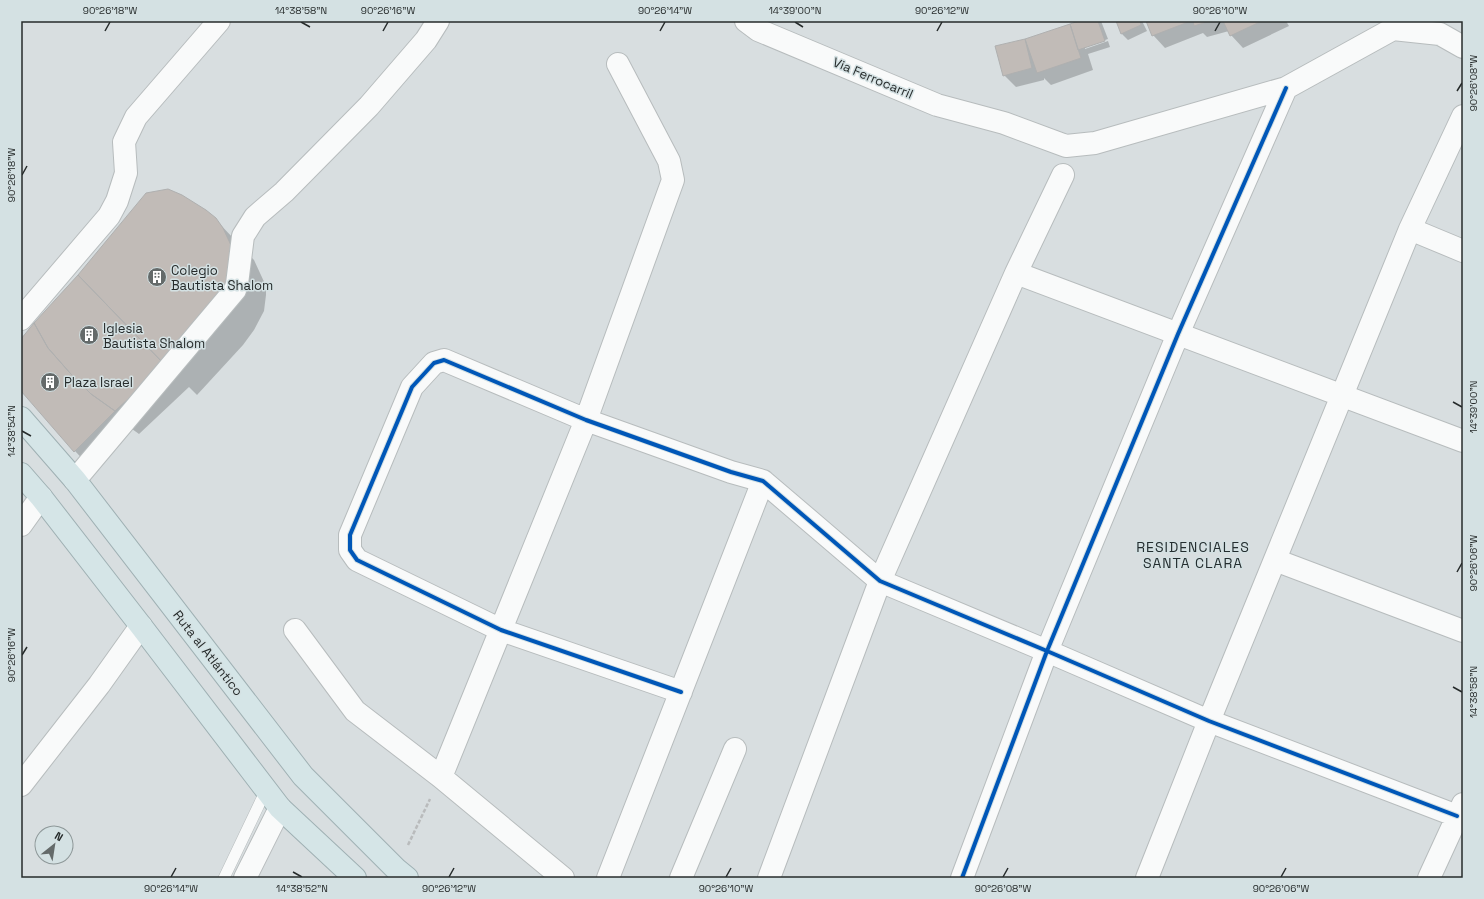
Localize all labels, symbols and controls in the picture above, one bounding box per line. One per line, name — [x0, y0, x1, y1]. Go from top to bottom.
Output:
text: 90°26'18"W — [83, 4, 137, 17]
text: 14°38'58"N — [275, 4, 327, 17]
text: 90°26'16"W — [361, 4, 415, 17]
text: 90°26'14"W — [638, 4, 692, 17]
text: 14°39'00"N — [769, 4, 821, 17]
text: 90°26'12"W — [915, 4, 969, 17]
text: 90°26'10"W — [1193, 4, 1248, 17]
street label: Via Ferrocarril — [830, 53, 916, 103]
text: 90°26'08"W — [1467, 54, 1480, 111]
text: 90°26'18"W — [5, 148, 18, 202]
place label: Colegio Bautista Shalom — [171, 262, 273, 294]
building icon: Colegio Bautista Shalom — [146, 266, 168, 288]
place label: Iglesia Bautista Shalom — [103, 320, 205, 352]
building icon: Iglesia Bautista Shalom — [78, 324, 100, 346]
building icon: Plaza Israel — [39, 371, 61, 393]
place label: Plaza Israel — [64, 374, 133, 391]
text: 14°39'00"N — [1467, 381, 1480, 433]
text: 14°38'54"N — [5, 405, 18, 457]
text: 90°26'06"W — [1467, 534, 1480, 591]
district label: RESIDENCIALES SANTA CLARA — [1136, 538, 1250, 572]
street label: Ruta al Atlántico — [169, 607, 247, 699]
text: 90°26'16"W — [5, 628, 18, 682]
text: 14°38'58"N — [1467, 666, 1480, 718]
north arrow — [34, 825, 74, 865]
text: N — [52, 828, 66, 844]
text: 90°26'14"W — [144, 882, 198, 895]
text: 14°38'52"N — [276, 882, 328, 895]
text: 90°26'12"W — [422, 882, 476, 895]
text: 90°26'10"W — [699, 882, 754, 895]
text: 90°26'08"W — [975, 882, 1032, 895]
text: 90°26'06"W — [1253, 882, 1310, 895]

